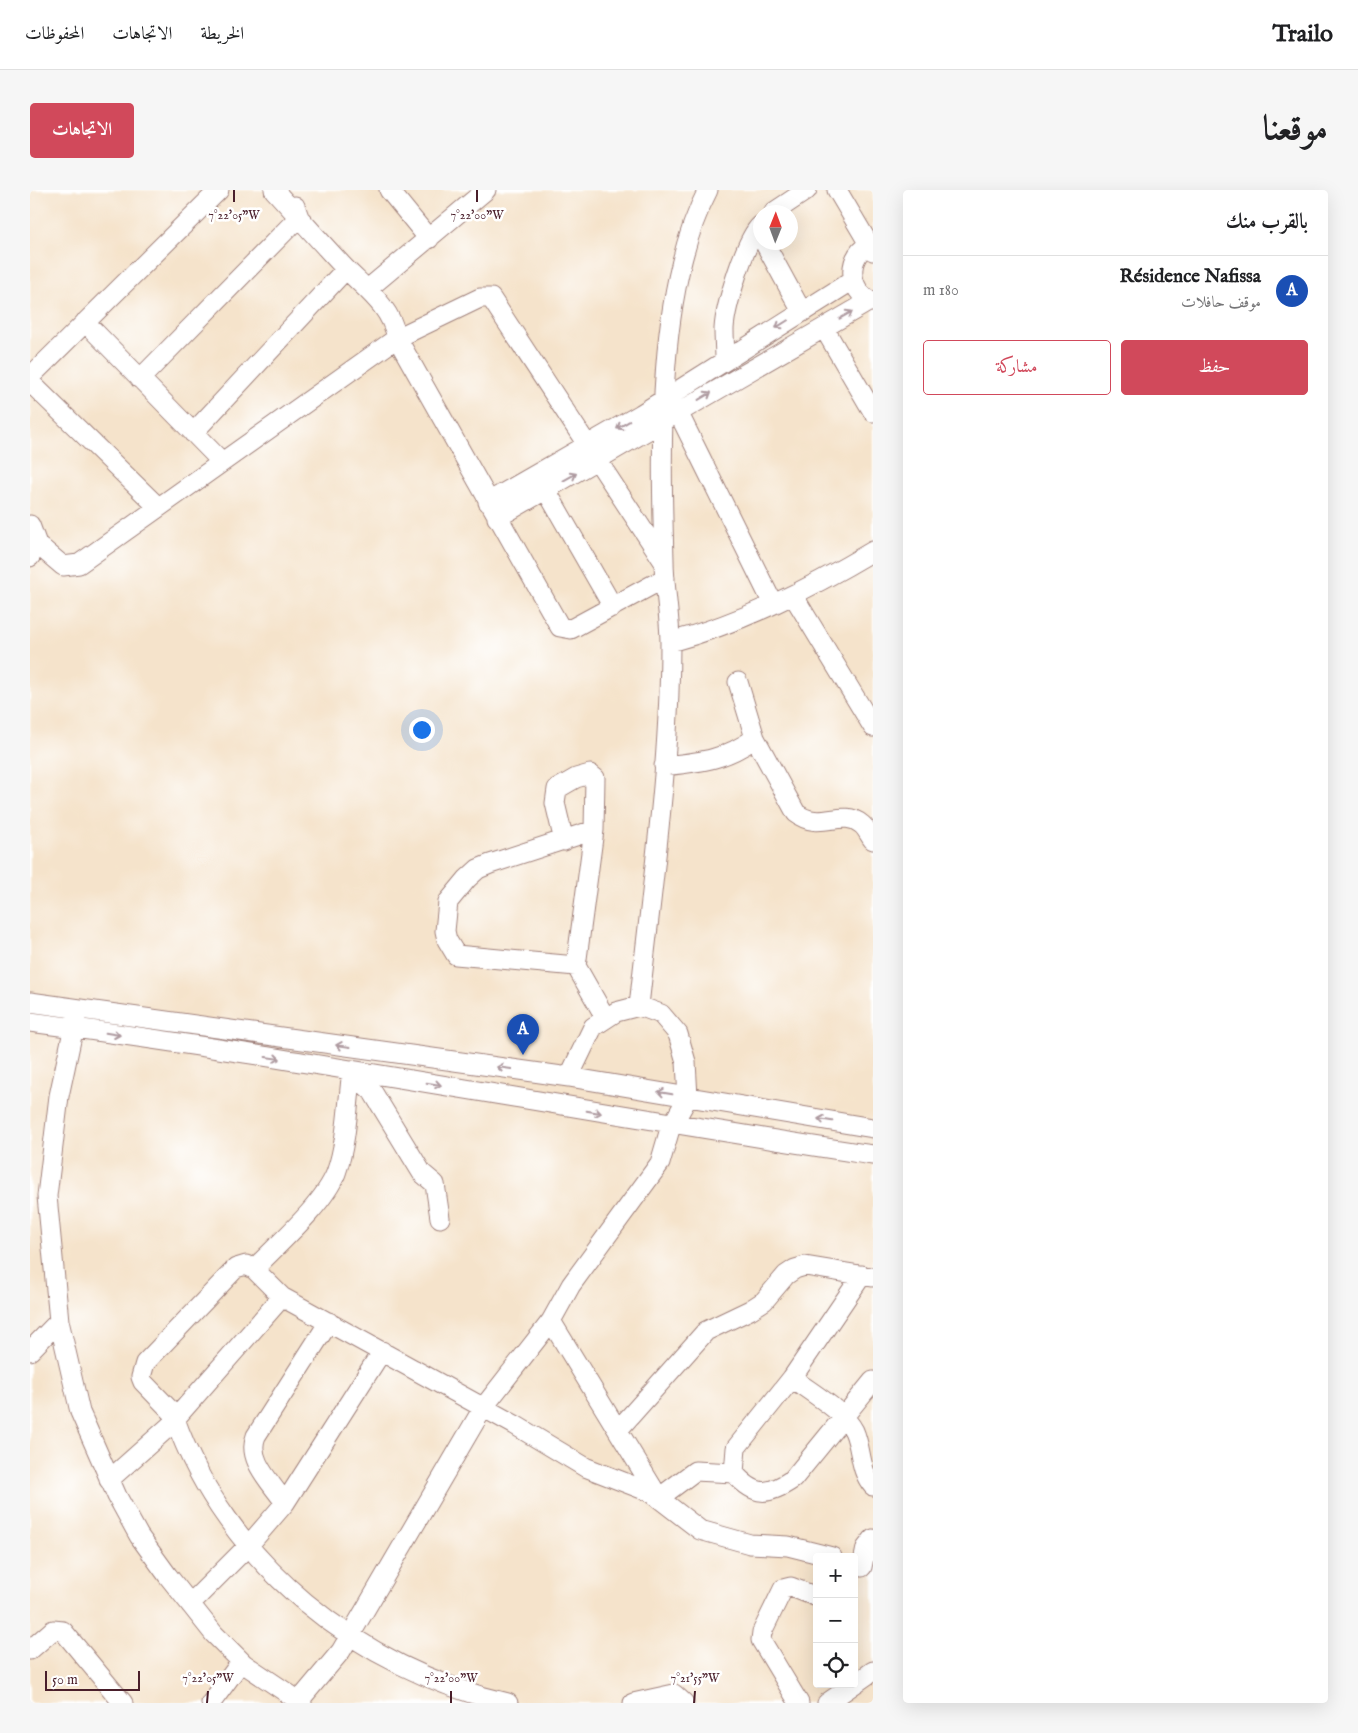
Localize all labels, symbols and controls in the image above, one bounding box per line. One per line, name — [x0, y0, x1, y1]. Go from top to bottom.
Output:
text: Trailo — [1272, 19, 1333, 50]
text: المحفوظات — [25, 23, 84, 46]
text: الاتجاهات — [112, 23, 172, 46]
text: الخريطة — [200, 23, 244, 46]
button: الاتجاهات — [30, 103, 134, 158]
text: موقعنا — [1263, 107, 1328, 152]
north arrow — [753, 205, 798, 250]
text: 7°22'05"W — [208, 208, 260, 223]
text: 7°22'00"W — [450, 208, 504, 223]
text: بالقرب منك — [1226, 209, 1308, 236]
text: Résidence Nafissa — [1119, 265, 1261, 289]
text: 180 m — [923, 281, 959, 301]
text: A — [1287, 281, 1297, 301]
text: موقف حافلات — [1181, 293, 1261, 313]
one-way arrow — [838, 310, 853, 320]
one-way arrow — [775, 320, 789, 330]
button: مشاركة — [923, 340, 1111, 395]
button: حفظ — [1121, 340, 1308, 395]
one-way arrow — [697, 390, 711, 400]
one-way arrow — [616, 421, 631, 431]
one-way arrow — [562, 472, 577, 481]
your location — [409, 717, 435, 743]
pin: A — [507, 1014, 539, 1055]
one-way arrow — [105, 1029, 121, 1039]
one-way arrow — [335, 1041, 351, 1051]
one-way arrow — [265, 1054, 281, 1064]
one-way arrow — [496, 1063, 512, 1073]
one-way arrow — [426, 1080, 442, 1090]
one-way arrow — [657, 1088, 673, 1098]
one-way arrow — [586, 1107, 602, 1117]
one-way arrow — [817, 1114, 833, 1124]
map controls — [813, 1553, 858, 1688]
button: + — [813, 1553, 858, 1598]
button: − — [813, 1598, 858, 1643]
button: locate — [813, 1643, 858, 1688]
scale bar — [45, 1668, 140, 1691]
text: 50 m — [52, 1671, 78, 1689]
text: 7°22'05"W — [182, 1671, 234, 1686]
text: 7°22'00"W — [424, 1671, 478, 1686]
text: 7°21'55"W — [671, 1671, 720, 1686]

